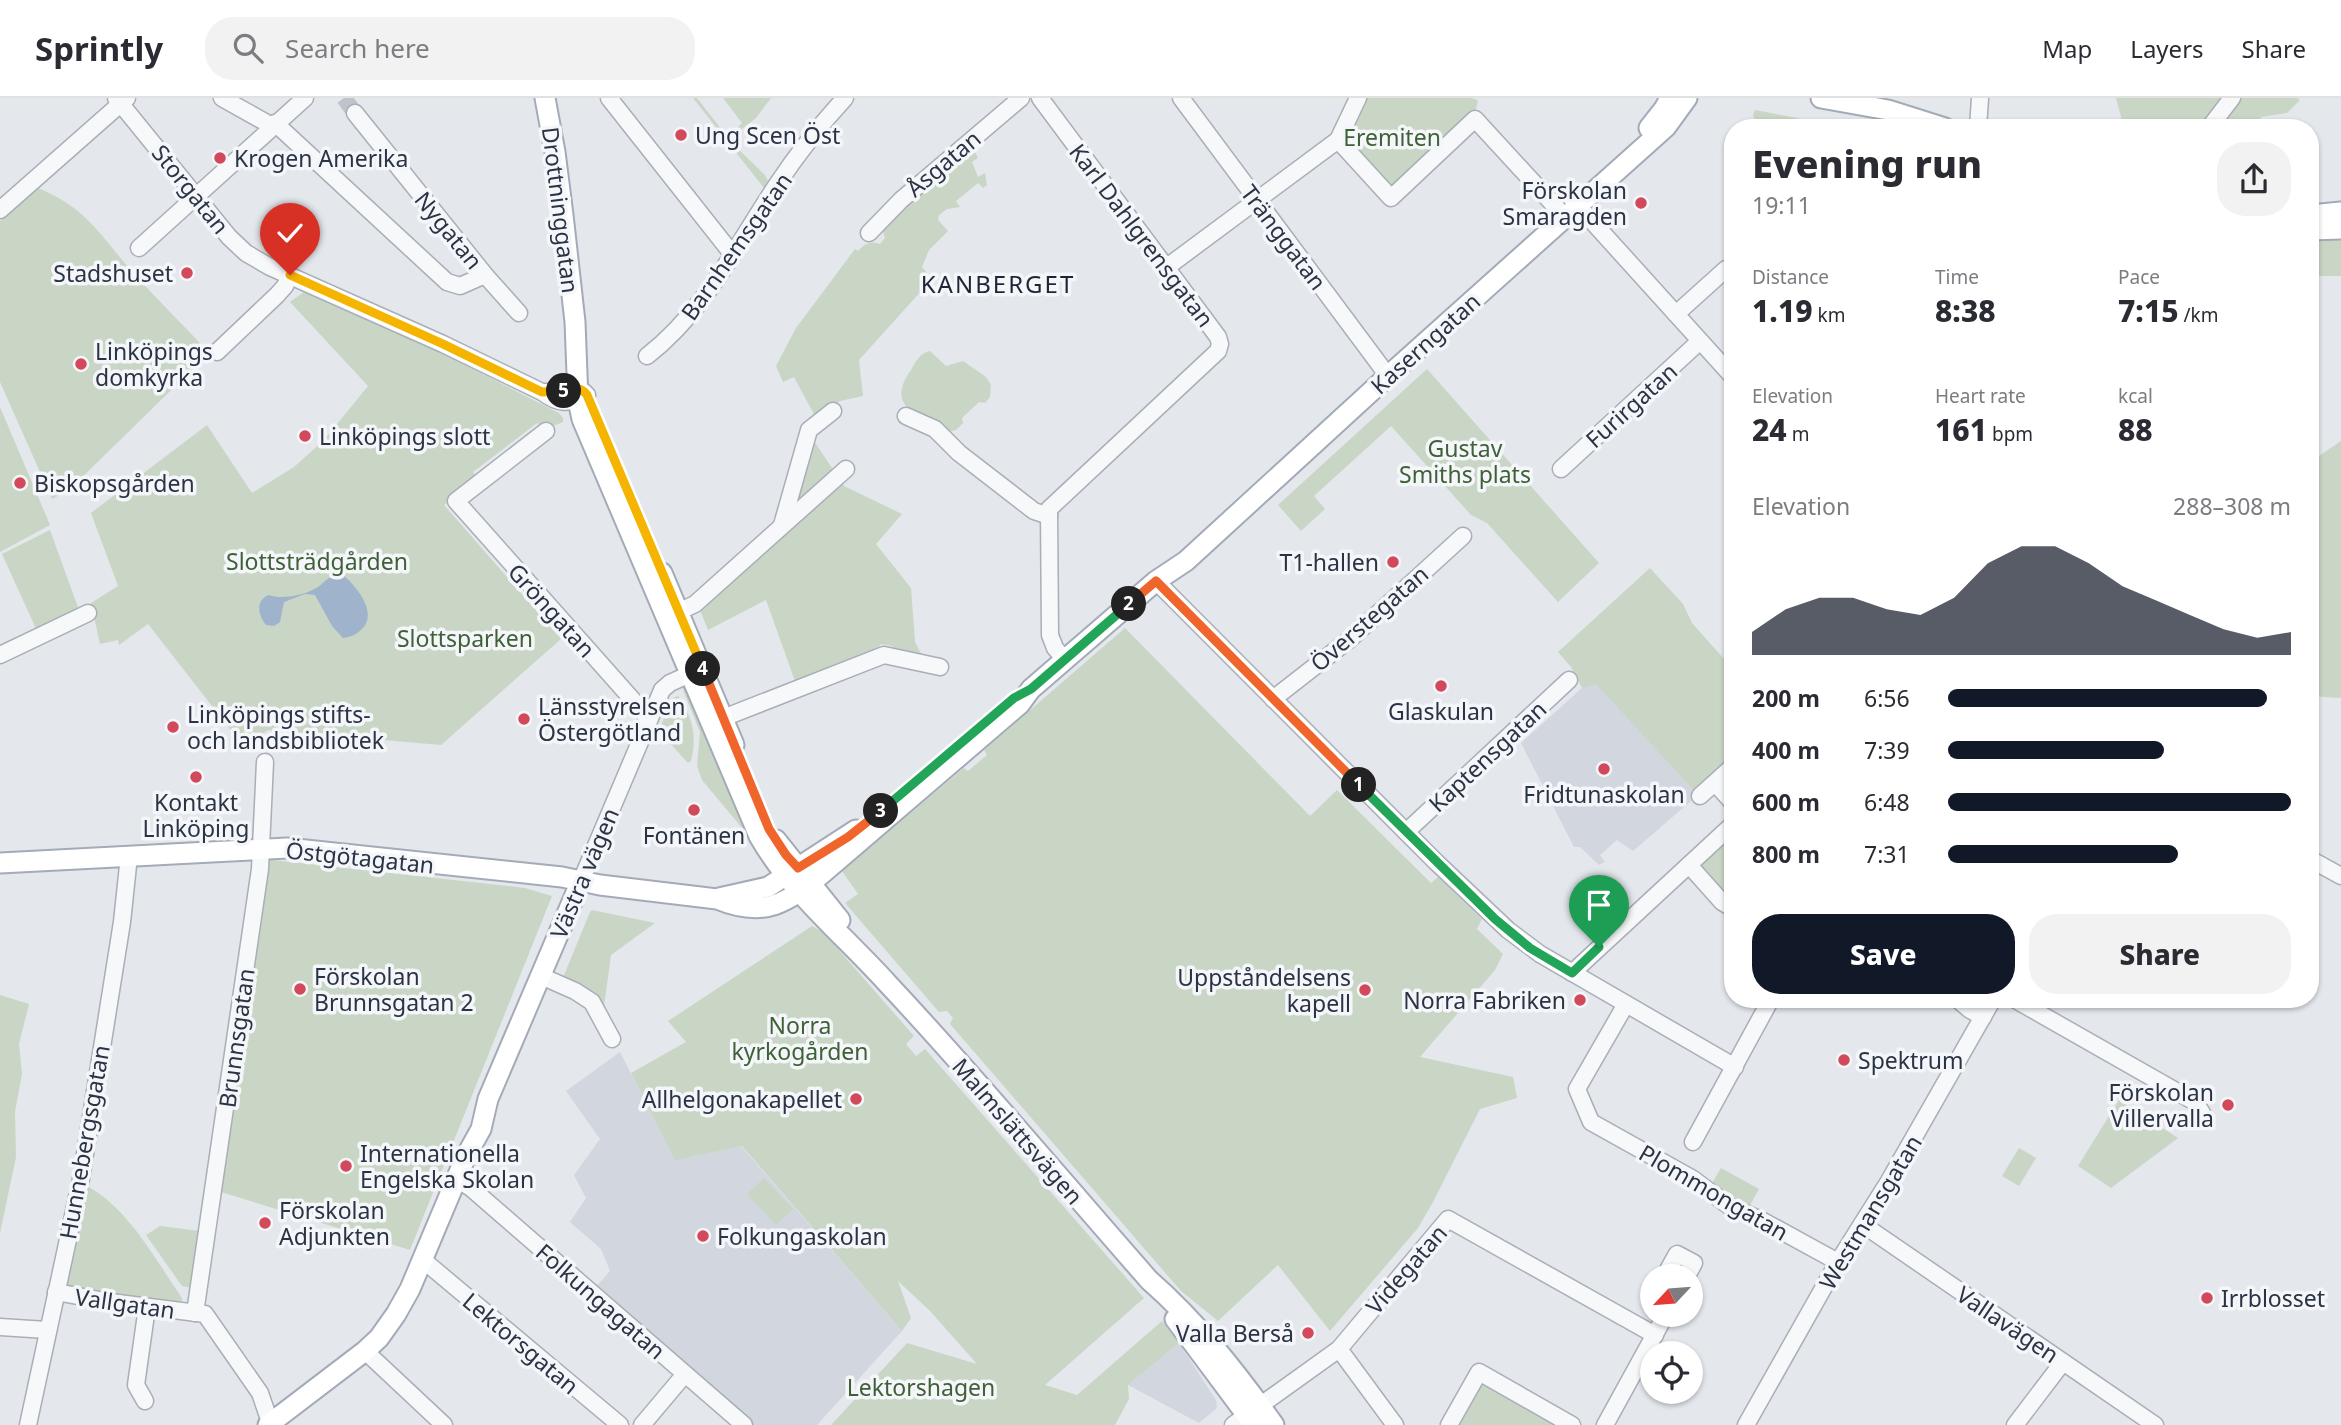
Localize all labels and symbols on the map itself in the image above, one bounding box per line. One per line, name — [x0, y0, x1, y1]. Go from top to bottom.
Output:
place label: Ung Scen Öst — [695, 119, 840, 151]
park label: Eremiten — [1343, 121, 1441, 153]
street label: Åsgatan — [899, 122, 987, 204]
street label: Drottninggatan — [535, 125, 587, 295]
marker: Ung Scen Öst — [673, 127, 689, 143]
street label: Karl Dahlgrensgatan — [1062, 137, 1222, 333]
street label: Storgatan — [145, 138, 237, 240]
place label: Krogen Amerika — [234, 142, 408, 174]
marker: Krogen Amerika — [212, 150, 228, 166]
street label: Barnhemsgatan — [673, 166, 799, 326]
place label: Förskolan Smaragden — [1503, 174, 1627, 232]
street label: Tränggatan — [1234, 178, 1334, 296]
street label: Nygatan — [408, 184, 490, 276]
marker: Förskolan Smaragden — [1633, 195, 1649, 211]
pin — [260, 203, 320, 275]
place label: Stadshuset — [53, 257, 173, 289]
marker: Stadshuset — [179, 265, 195, 281]
district label: KANBERGET — [921, 267, 1075, 300]
street label: Kaserngatan — [1363, 285, 1487, 401]
place label: Linköpings domkyrka — [95, 335, 213, 393]
street label: Furirgatan — [1578, 355, 1684, 455]
marker: Linköpings domkyrka — [73, 356, 89, 372]
pin: 5 — [546, 374, 582, 408]
place label: Linköpings slott — [319, 420, 490, 452]
marker: Linköpings slott — [297, 428, 313, 444]
park label: Gustav Smiths plats — [1399, 432, 1531, 490]
place label: Biskopsgården — [34, 467, 195, 499]
marker: Biskopsgården — [12, 475, 28, 491]
park label: Slottsträdgården — [226, 545, 408, 577]
place label: T1-hallen — [1279, 546, 1379, 578]
marker: T1-hallen — [1385, 554, 1401, 570]
street label: Gröngatan — [501, 556, 603, 664]
street label: Överstegatan — [1303, 558, 1435, 678]
pin: 2 — [1112, 587, 1146, 622]
park label: Slottsparken — [397, 622, 533, 654]
pin: 4 — [686, 652, 720, 686]
marker: Glaskulan — [1433, 678, 1449, 694]
place label: Länsstyrelsen Östergötland — [538, 690, 685, 748]
street label: Kaptensgatan — [1421, 693, 1553, 819]
place label: Glaskulan — [1388, 695, 1494, 727]
place label: Linköpings stifts- och landsbibliotek — [187, 698, 385, 756]
marker: Länsstyrelsen Östergötland — [516, 711, 532, 727]
marker: Linköpings stifts- och landsbibliotek — [165, 719, 181, 735]
marker: Fridtunaskolan — [1596, 761, 1612, 777]
pin: 1 — [1342, 768, 1376, 802]
marker: Kontakt Linköping — [188, 769, 204, 785]
place label: Fridtunaskolan — [1523, 778, 1685, 810]
place label: Kontakt Linköping — [143, 786, 249, 844]
pin: 3 — [864, 794, 898, 828]
marker: Fontänen — [686, 802, 702, 818]
street label: Västra vägen — [542, 803, 626, 943]
place label: Fontänen — [643, 819, 745, 851]
street label: Östgötagatan — [284, 833, 436, 881]
pin — [1569, 875, 1629, 947]
place label: Förskolan Brunnsgatan 2 — [314, 960, 474, 1018]
place label: Uppståndelsens kapell — [1177, 961, 1351, 1019]
street label: Brunnsgatan — [210, 966, 262, 1110]
marker: Förskolan Brunnsgatan 2 — [292, 981, 308, 997]
marker: Uppståndelsens kapell — [1357, 982, 1373, 998]
place label: Norra Fabriken — [1403, 984, 1566, 1016]
marker: Norra Fabriken — [1572, 992, 1588, 1008]
park label: Norra kyrkogården — [731, 1009, 869, 1067]
street label: Hunnebergsgatan — [51, 1042, 117, 1242]
place label: Spektrum — [1858, 1044, 1964, 1076]
street label: Malmslättsvägen — [945, 1051, 1091, 1211]
marker: Spektrum — [1836, 1052, 1852, 1068]
place label: Förskolan Villervalla — [2108, 1076, 2214, 1134]
place label: Allhelgonakapellet — [642, 1083, 842, 1115]
marker: Allhelgonakapellet — [848, 1091, 864, 1107]
marker: Förskolan Villervalla — [2220, 1097, 2236, 1113]
street label: Westmansgatan — [1811, 1129, 1929, 1295]
street label: Plommongatan — [1634, 1136, 1794, 1248]
place label: Internationella Engelska Skolan — [360, 1137, 534, 1195]
marker: Internationella Engelska Skolan — [338, 1158, 354, 1174]
place label: Förskolan Adjunkten — [279, 1194, 390, 1252]
marker: Förskolan Adjunkten — [257, 1215, 273, 1231]
street label: Videgatan — [1358, 1217, 1454, 1321]
place label: Folkungaskolan — [717, 1220, 887, 1252]
marker: Folkungaskolan — [695, 1228, 711, 1244]
street label: Folkungagatan — [529, 1236, 673, 1366]
north arrow — [1640, 1264, 1703, 1326]
street label: Vallavägen — [1951, 1278, 2065, 1370]
street label: Vallgatan — [73, 1280, 177, 1326]
place label: Irrblosset — [2221, 1282, 2325, 1314]
street label: Lektorsgatan — [456, 1285, 586, 1401]
marker: Irrblosset — [2199, 1290, 2215, 1306]
place label: Valla Berså — [1176, 1317, 1294, 1349]
marker: Valla Berså — [1300, 1325, 1316, 1341]
park label: Lektorshagen — [847, 1371, 995, 1403]

